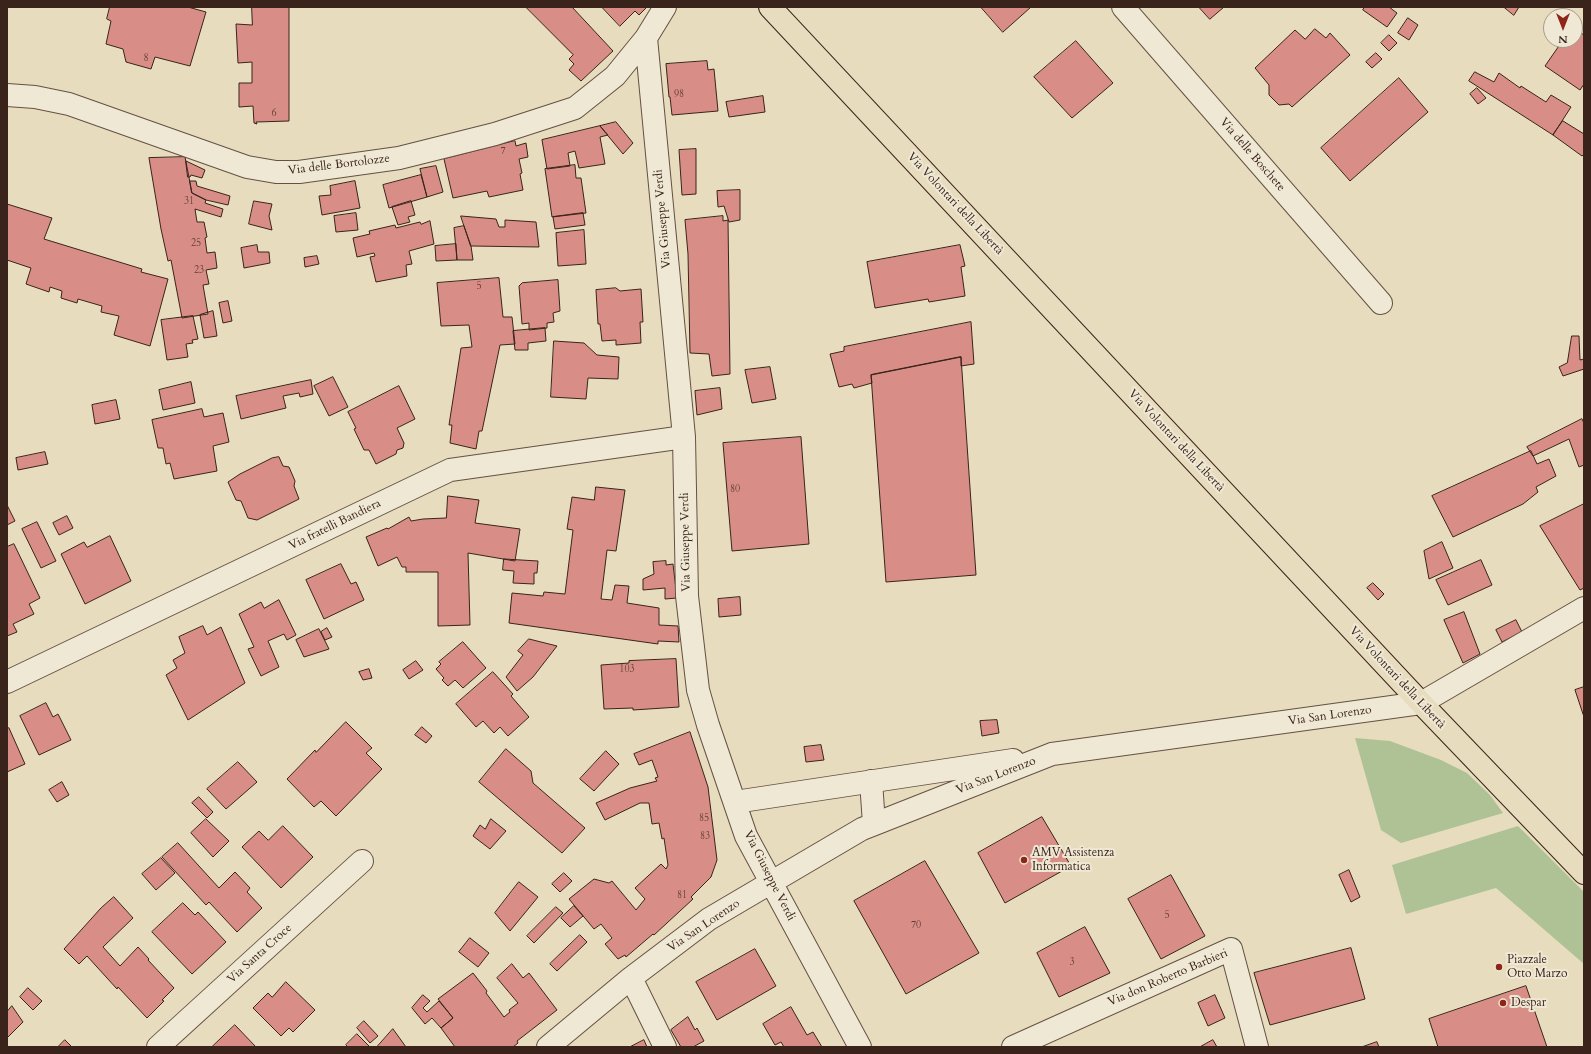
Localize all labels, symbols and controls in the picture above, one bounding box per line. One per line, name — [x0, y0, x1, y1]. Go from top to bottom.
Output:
north arrow — [1543, 8, 1583, 48]
text: N — [1558, 32, 1568, 47]
house number: 8 — [143, 53, 149, 65]
house number: 98 — [674, 89, 684, 101]
house number: 6 — [271, 108, 277, 120]
street label: Via delle Boschete — [1216, 115, 1288, 195]
house number: 7 — [500, 146, 506, 158]
street label: Via Volontari della Libertà — [904, 150, 1006, 258]
street label: Via delle Bortolozze — [287, 152, 391, 178]
street label: Via Giuseppe Verdi — [651, 169, 675, 269]
house number: 31 — [184, 196, 194, 208]
house number: 25 — [191, 238, 201, 250]
house number: 23 — [194, 265, 204, 277]
house number: 5 — [476, 281, 482, 293]
street label: Via Volontari della Libertà — [1125, 387, 1227, 495]
house number: 80 — [730, 484, 740, 496]
street label: Via Giuseppe Verdi — [678, 492, 694, 592]
street label: Via fratelli Bandiera — [287, 496, 383, 554]
street label: Via Volontari della Libertà — [1346, 624, 1448, 732]
house number: 103 — [619, 664, 635, 676]
street label: Via San Lorenzo — [1287, 703, 1373, 729]
street label: Via San Lorenzo — [954, 754, 1038, 798]
house number: 85 — [699, 813, 709, 825]
street label: Via Giuseppe Verdi — [740, 828, 798, 924]
house number: 83 — [700, 831, 710, 843]
place label: AMV Assistenza Informatica — [1032, 846, 1114, 874]
marker: AMV Assistenza Informatica — [1019, 855, 1029, 865]
house number: 81 — [677, 890, 687, 902]
street label: Via San Lorenzo — [665, 897, 743, 955]
house number: 5 — [1164, 910, 1170, 922]
house number: 70 — [911, 920, 921, 932]
street label: Via Santa Croce — [225, 921, 295, 987]
street label: Via don Roberto Barbieri — [1106, 946, 1230, 1010]
place label: Piazzale Otto Marzo — [1507, 953, 1567, 981]
house number: 3 — [1069, 957, 1075, 969]
marker: Piazzale Otto Marzo — [1494, 962, 1504, 972]
place label: Despar — [1511, 996, 1546, 1010]
marker: Despar — [1498, 998, 1508, 1008]

